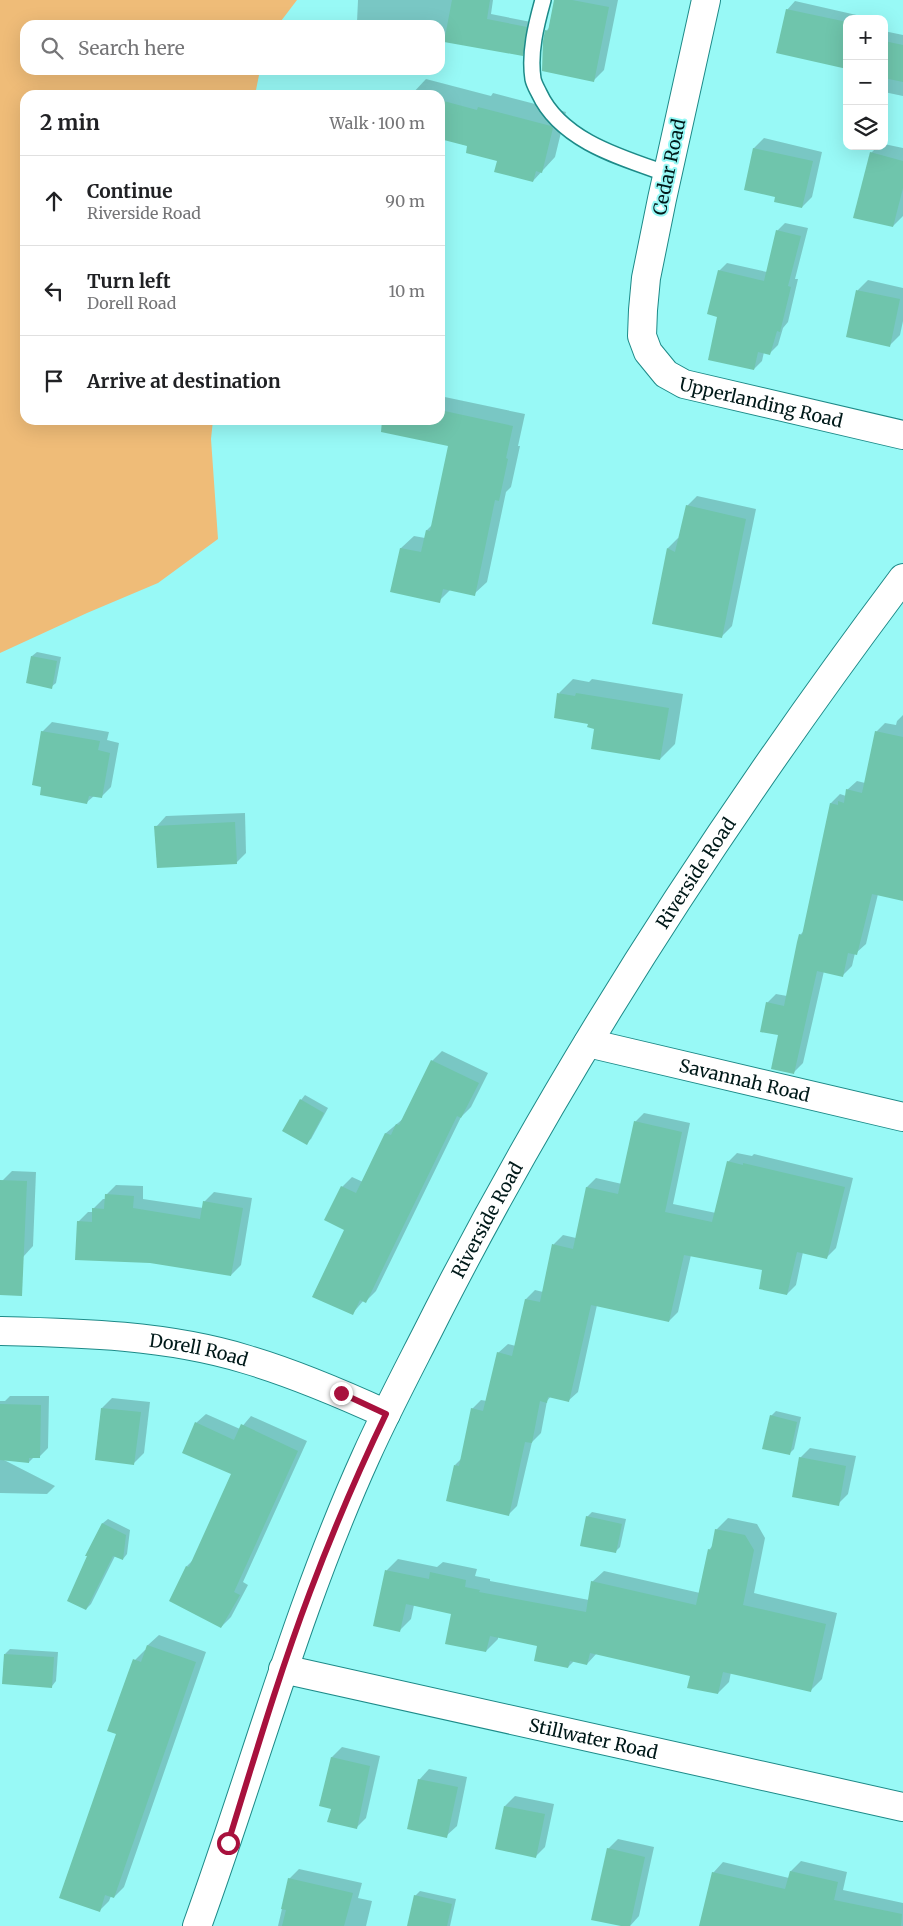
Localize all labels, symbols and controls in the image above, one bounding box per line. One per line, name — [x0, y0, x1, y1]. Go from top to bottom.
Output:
map controls — [843, 15, 888, 150]
button: + — [843, 15, 888, 60]
search box — [20, 20, 445, 75]
icon: search — [38, 34, 66, 62]
text: Search here — [78, 36, 185, 60]
button: − — [843, 60, 888, 105]
button: layers — [843, 105, 888, 150]
text: 2 min — [40, 109, 100, 136]
text: Walk · 100 m — [330, 113, 425, 133]
street label: Cedar Road — [648, 117, 690, 217]
text: Continue — [87, 179, 173, 203]
icon: ahead — [40, 187, 68, 215]
text: 90 m — [385, 191, 425, 211]
text: Riverside Road — [87, 203, 201, 223]
text: Turn left — [87, 269, 171, 293]
icon: left — [40, 277, 68, 305]
text: 10 m — [388, 281, 425, 301]
text: Dorell Road — [87, 293, 176, 313]
icon: arrive — [40, 367, 68, 395]
text: Arrive at destination — [87, 369, 281, 393]
street label: Upperlanding Road — [677, 372, 845, 432]
street label: Riverside Road — [650, 813, 740, 933]
street label: Savannah Road — [677, 1053, 813, 1106]
street label: Riverside Road — [446, 1158, 527, 1281]
street label: Dorell Road — [148, 1328, 251, 1371]
route end — [330, 1382, 353, 1405]
street label: Stillwater Road — [527, 1713, 660, 1764]
route start — [217, 1832, 240, 1855]

